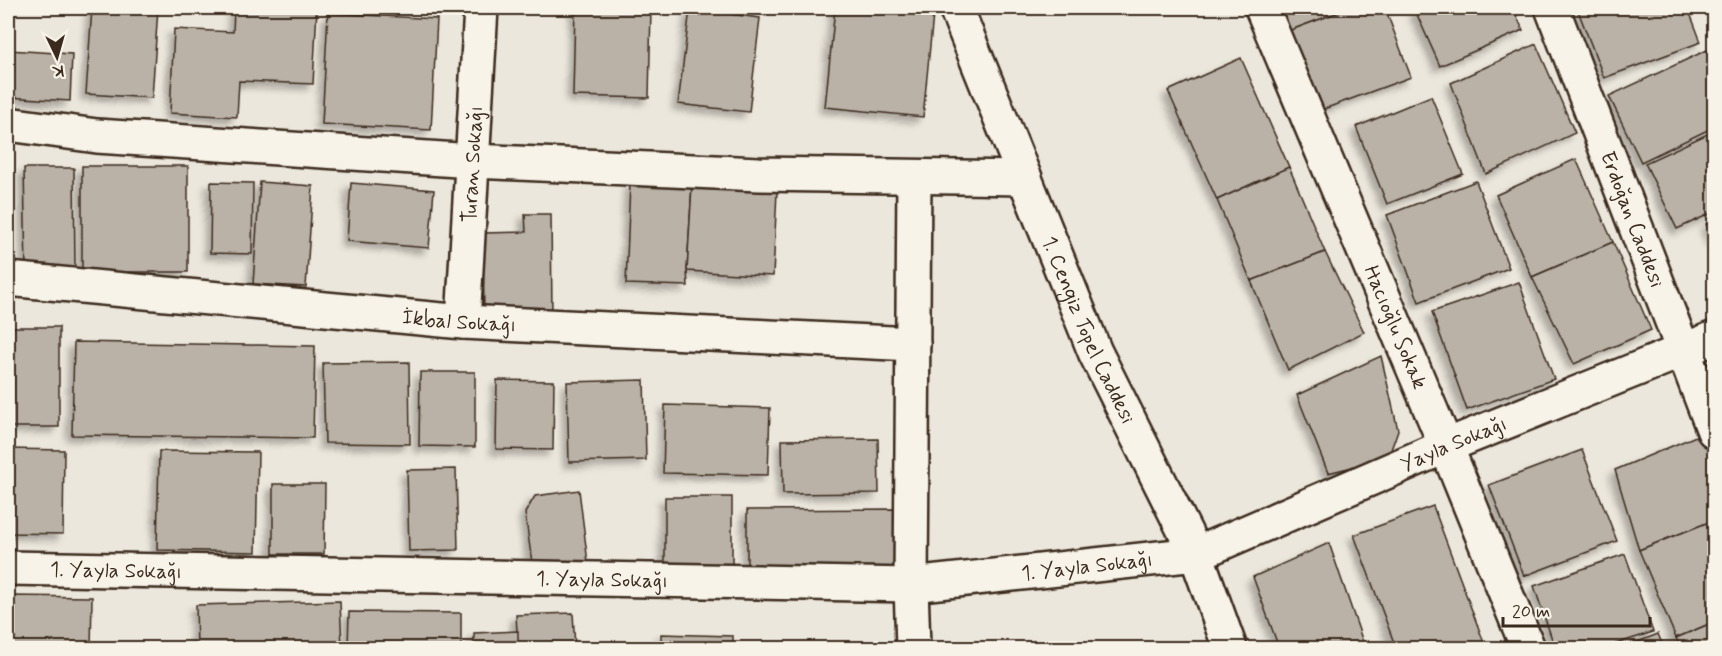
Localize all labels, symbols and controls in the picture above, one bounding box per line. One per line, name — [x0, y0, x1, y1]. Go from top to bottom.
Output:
north arrow — [27, 27, 87, 87]
text: K — [51, 59, 65, 81]
street label: Turan Sokağı — [456, 105, 490, 223]
street label: Erdoğan Caddesi — [1593, 147, 1671, 292]
street label: 1. Cengiz Topel Caddesi — [1035, 232, 1142, 429]
street label: Hacıoğlu Sokak — [1357, 261, 1434, 394]
street label: İkbal Sokağı — [401, 303, 517, 340]
street label: Yayla Sokağı — [1396, 410, 1511, 479]
street label: 1. Yayla Sokağı — [1020, 546, 1154, 588]
street label: 1. Yayla Sokağı — [50, 556, 182, 586]
street label: 1. Yayla Sokağı — [536, 565, 668, 595]
scale bar — [1503, 590, 1650, 628]
text: 20 m — [1512, 600, 1550, 624]

